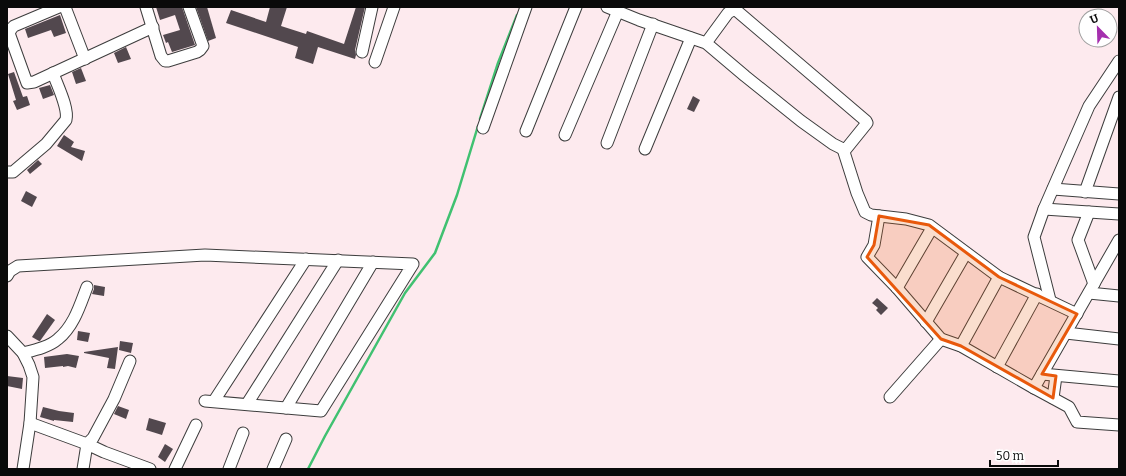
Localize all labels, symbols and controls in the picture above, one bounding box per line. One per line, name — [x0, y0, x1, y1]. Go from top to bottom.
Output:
north arrow — [1078, 8, 1118, 48]
text: U — [1088, 12, 1101, 27]
scale bar — [990, 442, 1058, 468]
text: 50 m — [996, 449, 1025, 463]

